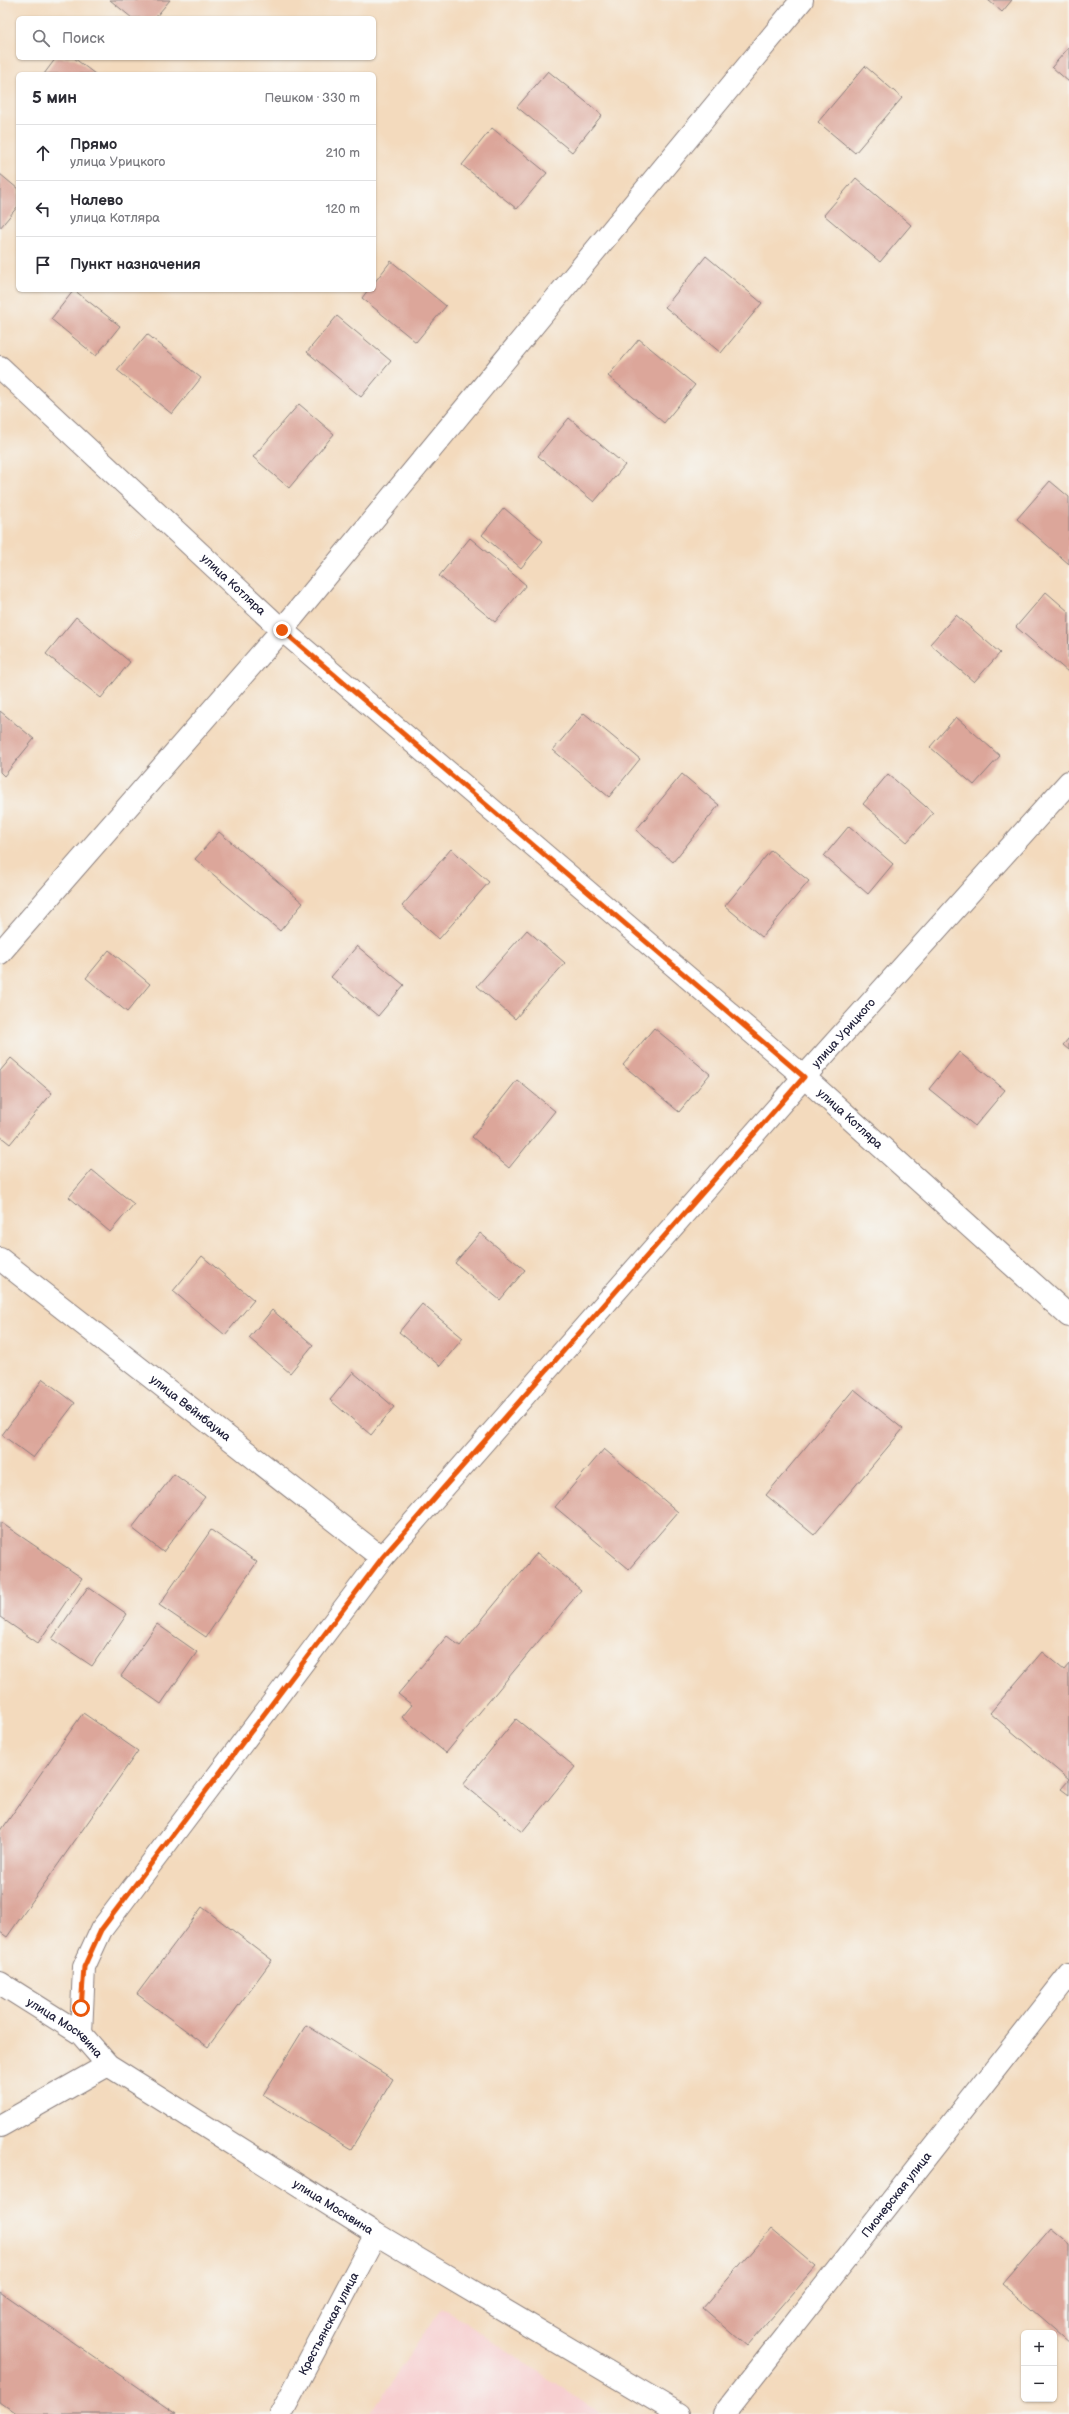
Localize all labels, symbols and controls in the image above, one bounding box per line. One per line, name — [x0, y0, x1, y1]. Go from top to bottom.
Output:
search box — [16, 16, 376, 60]
icon: search — [30, 27, 52, 49]
text: Поиск — [62, 29, 105, 48]
text: 5 мин — [32, 88, 77, 108]
text: Пешком · 330 m — [265, 90, 360, 106]
text: Прямо — [70, 135, 117, 154]
icon: ahead — [32, 142, 54, 164]
text: 210 m — [326, 145, 360, 161]
text: улица Урицкого — [70, 154, 165, 170]
text: Налево — [70, 191, 123, 210]
icon: left — [32, 198, 54, 220]
text: 120 m — [325, 201, 360, 217]
text: улица Котляра — [70, 210, 160, 226]
icon: arrive — [32, 254, 54, 276]
text: Пункт назначения — [70, 255, 201, 274]
street label: улица Котляра — [198, 551, 269, 618]
route end — [273, 621, 291, 639]
street label: улица Урицкого — [809, 995, 879, 1071]
street label: улица Котляра — [814, 1085, 886, 1152]
street label: улица Вейнбаума — [147, 1372, 234, 1444]
street label: улица Москвина — [24, 1994, 106, 2061]
route start — [72, 1999, 90, 2017]
street label: Пионерская улица — [858, 2149, 935, 2240]
street label: улица Москвина — [290, 2176, 376, 2238]
street label: Крестьянская улица — [295, 2270, 362, 2378]
map controls — [1021, 2330, 1057, 2402]
button: + — [1021, 2330, 1057, 2366]
button: − — [1021, 2366, 1057, 2402]

